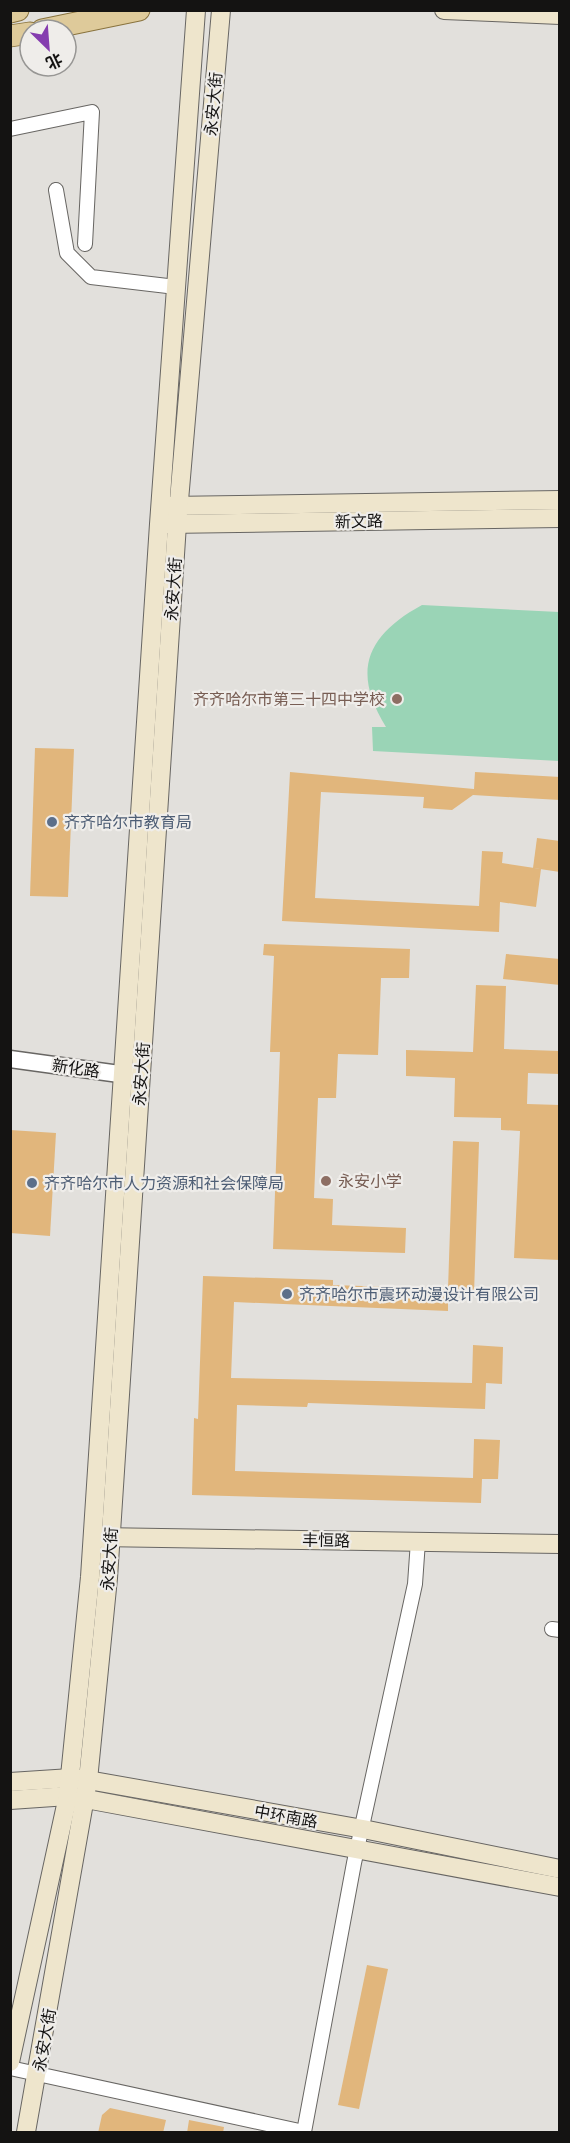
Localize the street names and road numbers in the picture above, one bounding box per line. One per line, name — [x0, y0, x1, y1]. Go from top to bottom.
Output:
street label: 永安大街 — [200, 71, 226, 137]
street label: 新文路 — [335, 511, 383, 531]
street label: 永安大街 — [161, 556, 185, 622]
street label: 永安大街 — [129, 1041, 153, 1107]
street label: 新化路 — [51, 1055, 101, 1081]
street label: 永安大街 — [97, 1526, 121, 1592]
street label: 丰恒路 — [302, 1530, 350, 1550]
street label: 中环南路 — [253, 1801, 319, 1831]
street label: 永安大街 — [29, 2007, 59, 2073]

